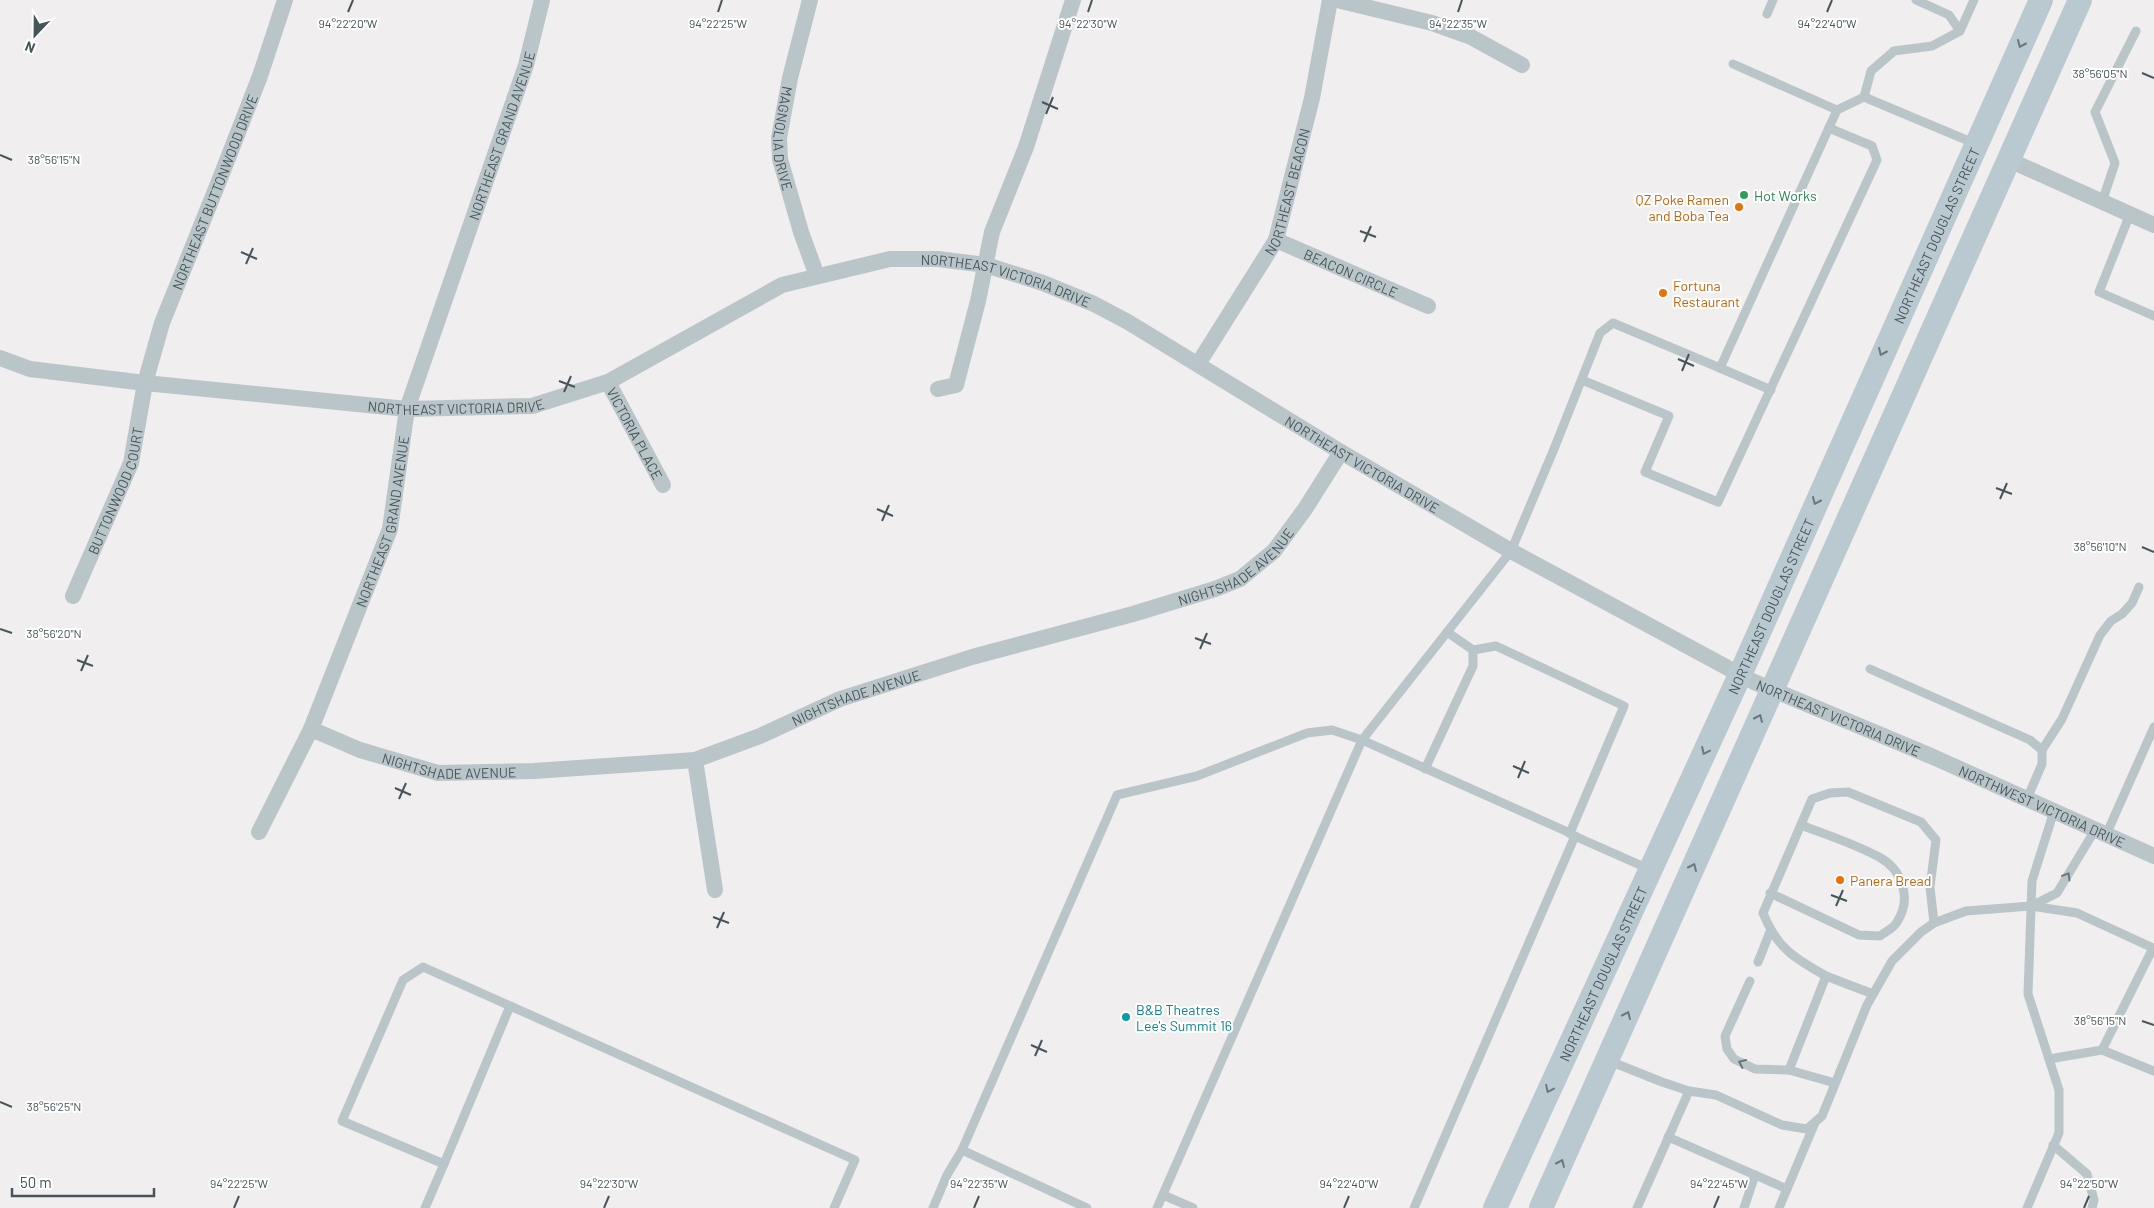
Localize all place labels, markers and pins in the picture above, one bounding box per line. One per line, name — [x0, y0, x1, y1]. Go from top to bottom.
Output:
place label: Hot Works — [1754, 187, 1817, 204]
marker: Hot Works — [1738, 189, 1750, 201]
place label: QZ Poke Ramen and Boba Tea — [1636, 191, 1729, 224]
marker: QZ Poke Ramen and Boba Tea — [1733, 201, 1745, 213]
place label: Fortuna Restaurant — [1673, 277, 1740, 310]
marker: Fortuna Restaurant — [1657, 287, 1669, 299]
place label: Panera Bread — [1850, 872, 1931, 889]
marker: Panera Bread — [1834, 874, 1846, 886]
place label: B&B Theatres Lee's Summit 16 — [1136, 1001, 1232, 1034]
marker: B&B Theatres Lee's Summit 16 — [1120, 1011, 1132, 1023]

